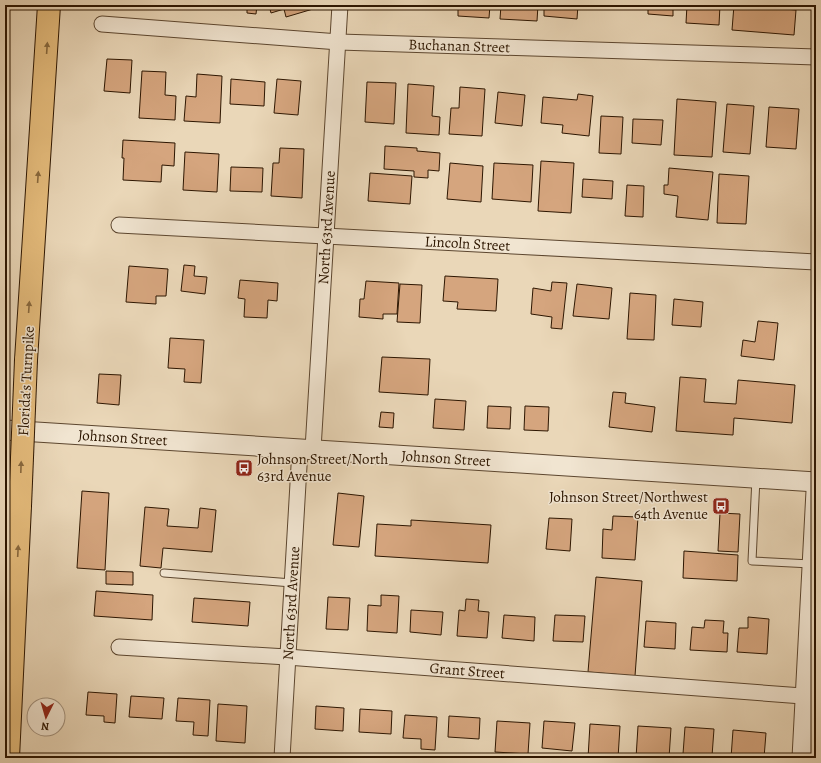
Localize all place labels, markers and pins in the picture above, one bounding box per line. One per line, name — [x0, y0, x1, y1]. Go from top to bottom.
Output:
place label: Johnson Street/North 63rd Avenue — [257, 449, 388, 486]
bus stop icon: Johnson Street/North 63rd Avenue — [234, 458, 254, 478]
place label: Johnson Street/Northwest 64th Avenue — [549, 487, 708, 524]
bus stop icon: Johnson Street/Northwest 64th Avenue — [711, 496, 731, 516]

